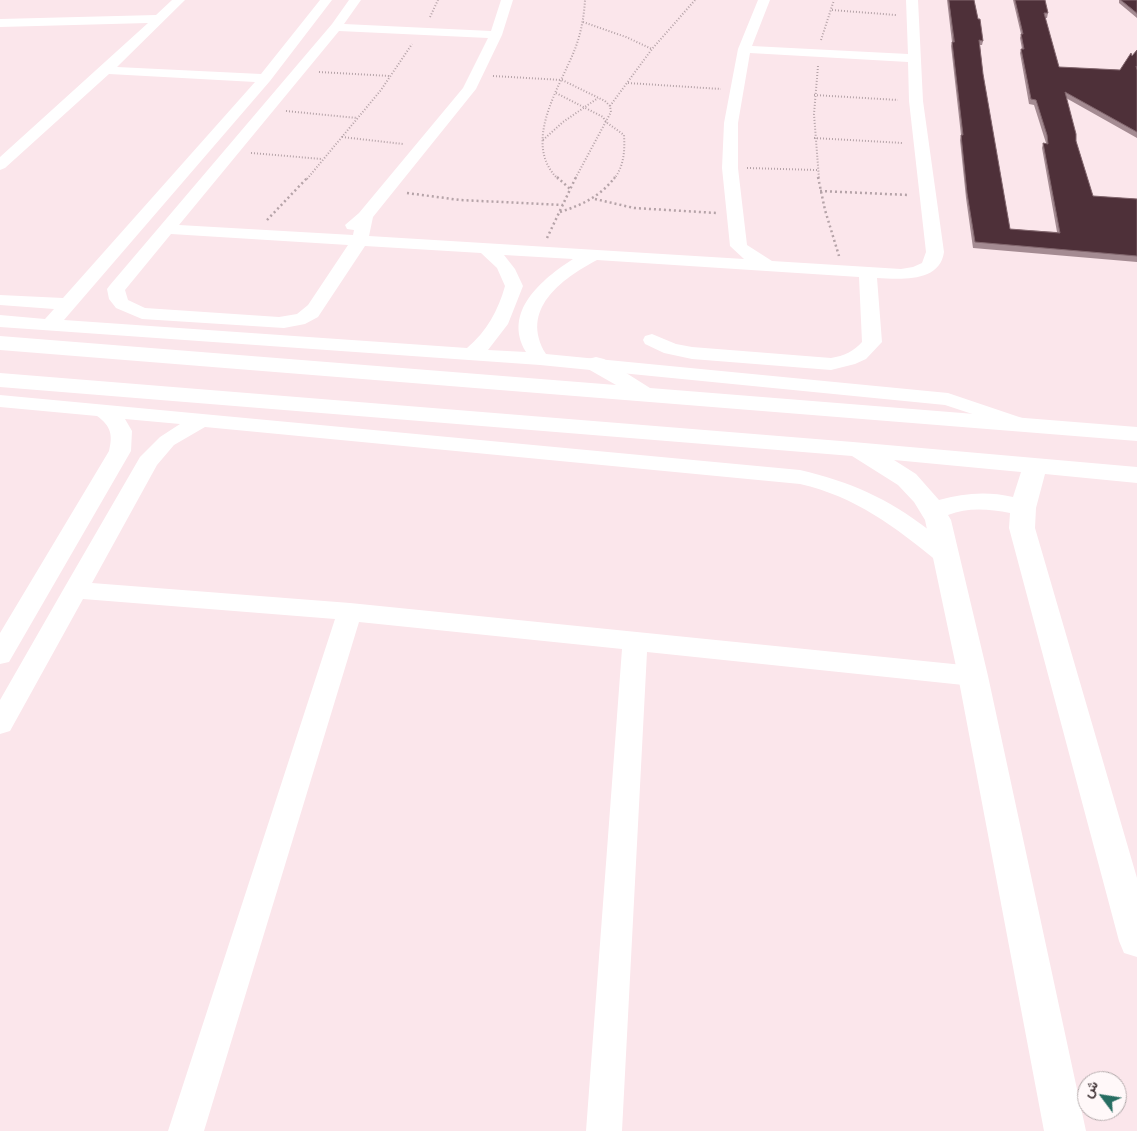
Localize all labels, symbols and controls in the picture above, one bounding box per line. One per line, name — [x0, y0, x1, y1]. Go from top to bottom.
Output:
north arrow — [1077, 1071, 1127, 1121]
text: ش — [1078, 1077, 1102, 1101]

